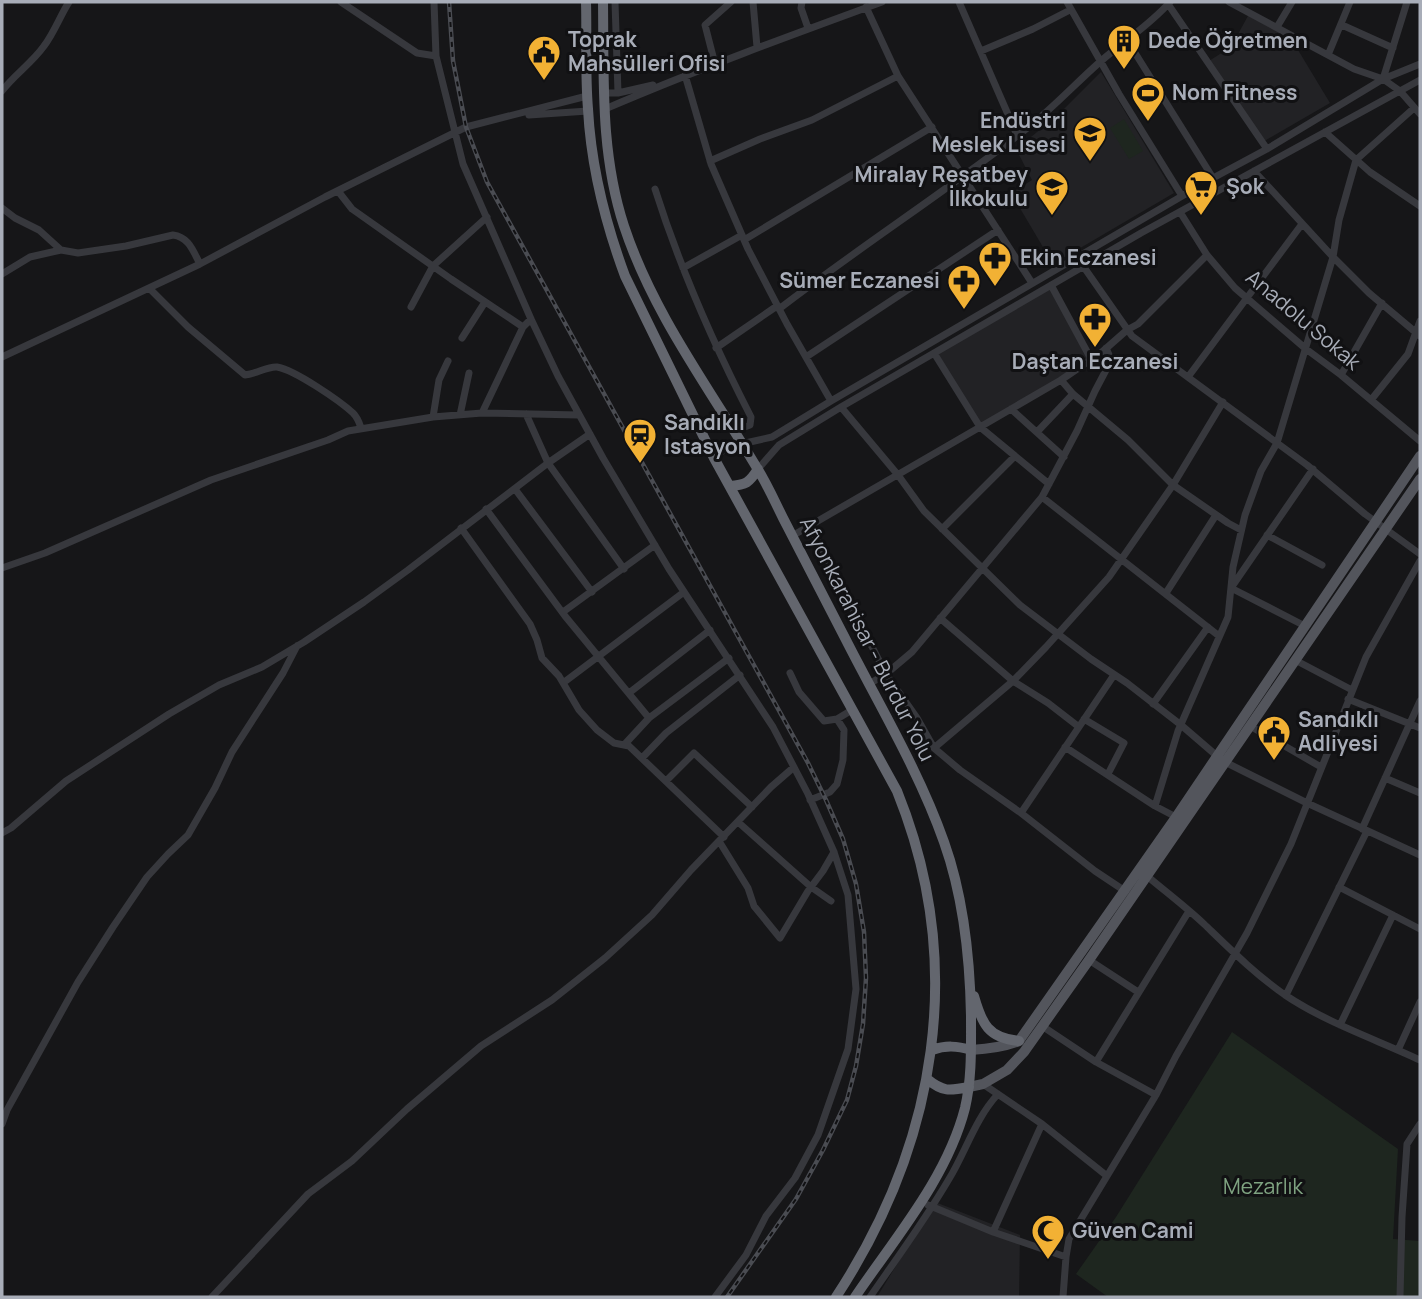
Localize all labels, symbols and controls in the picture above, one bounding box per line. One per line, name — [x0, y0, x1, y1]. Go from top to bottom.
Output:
building icon: Dede Öğretmen — [1105, 22, 1143, 71]
place label: Toprak Mahsülleri Ofisi — [568, 25, 726, 77]
place label: Dede Öğretmen — [1148, 26, 1308, 54]
public building icon: Toprak Mahsülleri Ofisi — [525, 33, 563, 82]
sports icon: Nom Fitness — [1129, 74, 1167, 123]
place label: Nom Fitness — [1172, 78, 1297, 106]
place label: Endüstri Meslek Lisesi — [932, 106, 1066, 158]
school or university icon: Endüstri Meslek Lisesi — [1071, 114, 1109, 163]
place label: Miralay Reşatbey İlkokulu — [854, 160, 1028, 212]
school or university icon: Miralay Reşatbey İlkokulu — [1033, 168, 1071, 217]
supermarket icon: Şok — [1182, 168, 1220, 217]
place label: Şok — [1226, 172, 1265, 200]
pharmacy icon: Ekin Eczanesi — [976, 239, 1014, 288]
place label: Ekin Eczanesi — [1020, 243, 1157, 271]
pharmacy icon: Sümer Eczanesi — [945, 262, 983, 311]
street label: Anadolu Sokak — [1240, 263, 1367, 376]
place label: Sümer Eczanesi — [779, 266, 940, 294]
pharmacy icon: Daştan Eczanesi — [1076, 300, 1114, 349]
place label: Daştan Eczanesi — [1012, 347, 1178, 375]
place label: Sandıklı Istasyon — [664, 408, 751, 460]
station icon: Sandıklı Istasyon — [621, 416, 659, 465]
street label: Afyonkarahisar - Burdur Yolu — [794, 512, 942, 766]
place label: Sandıklı Adliyesi — [1298, 705, 1379, 757]
public building icon: Sandıklı Adliyesi — [1255, 713, 1293, 762]
park label: Mezarlık — [1223, 1172, 1304, 1200]
mosque icon: Güven Cami — [1029, 1212, 1067, 1261]
place label: Güven Cami — [1072, 1216, 1194, 1244]

